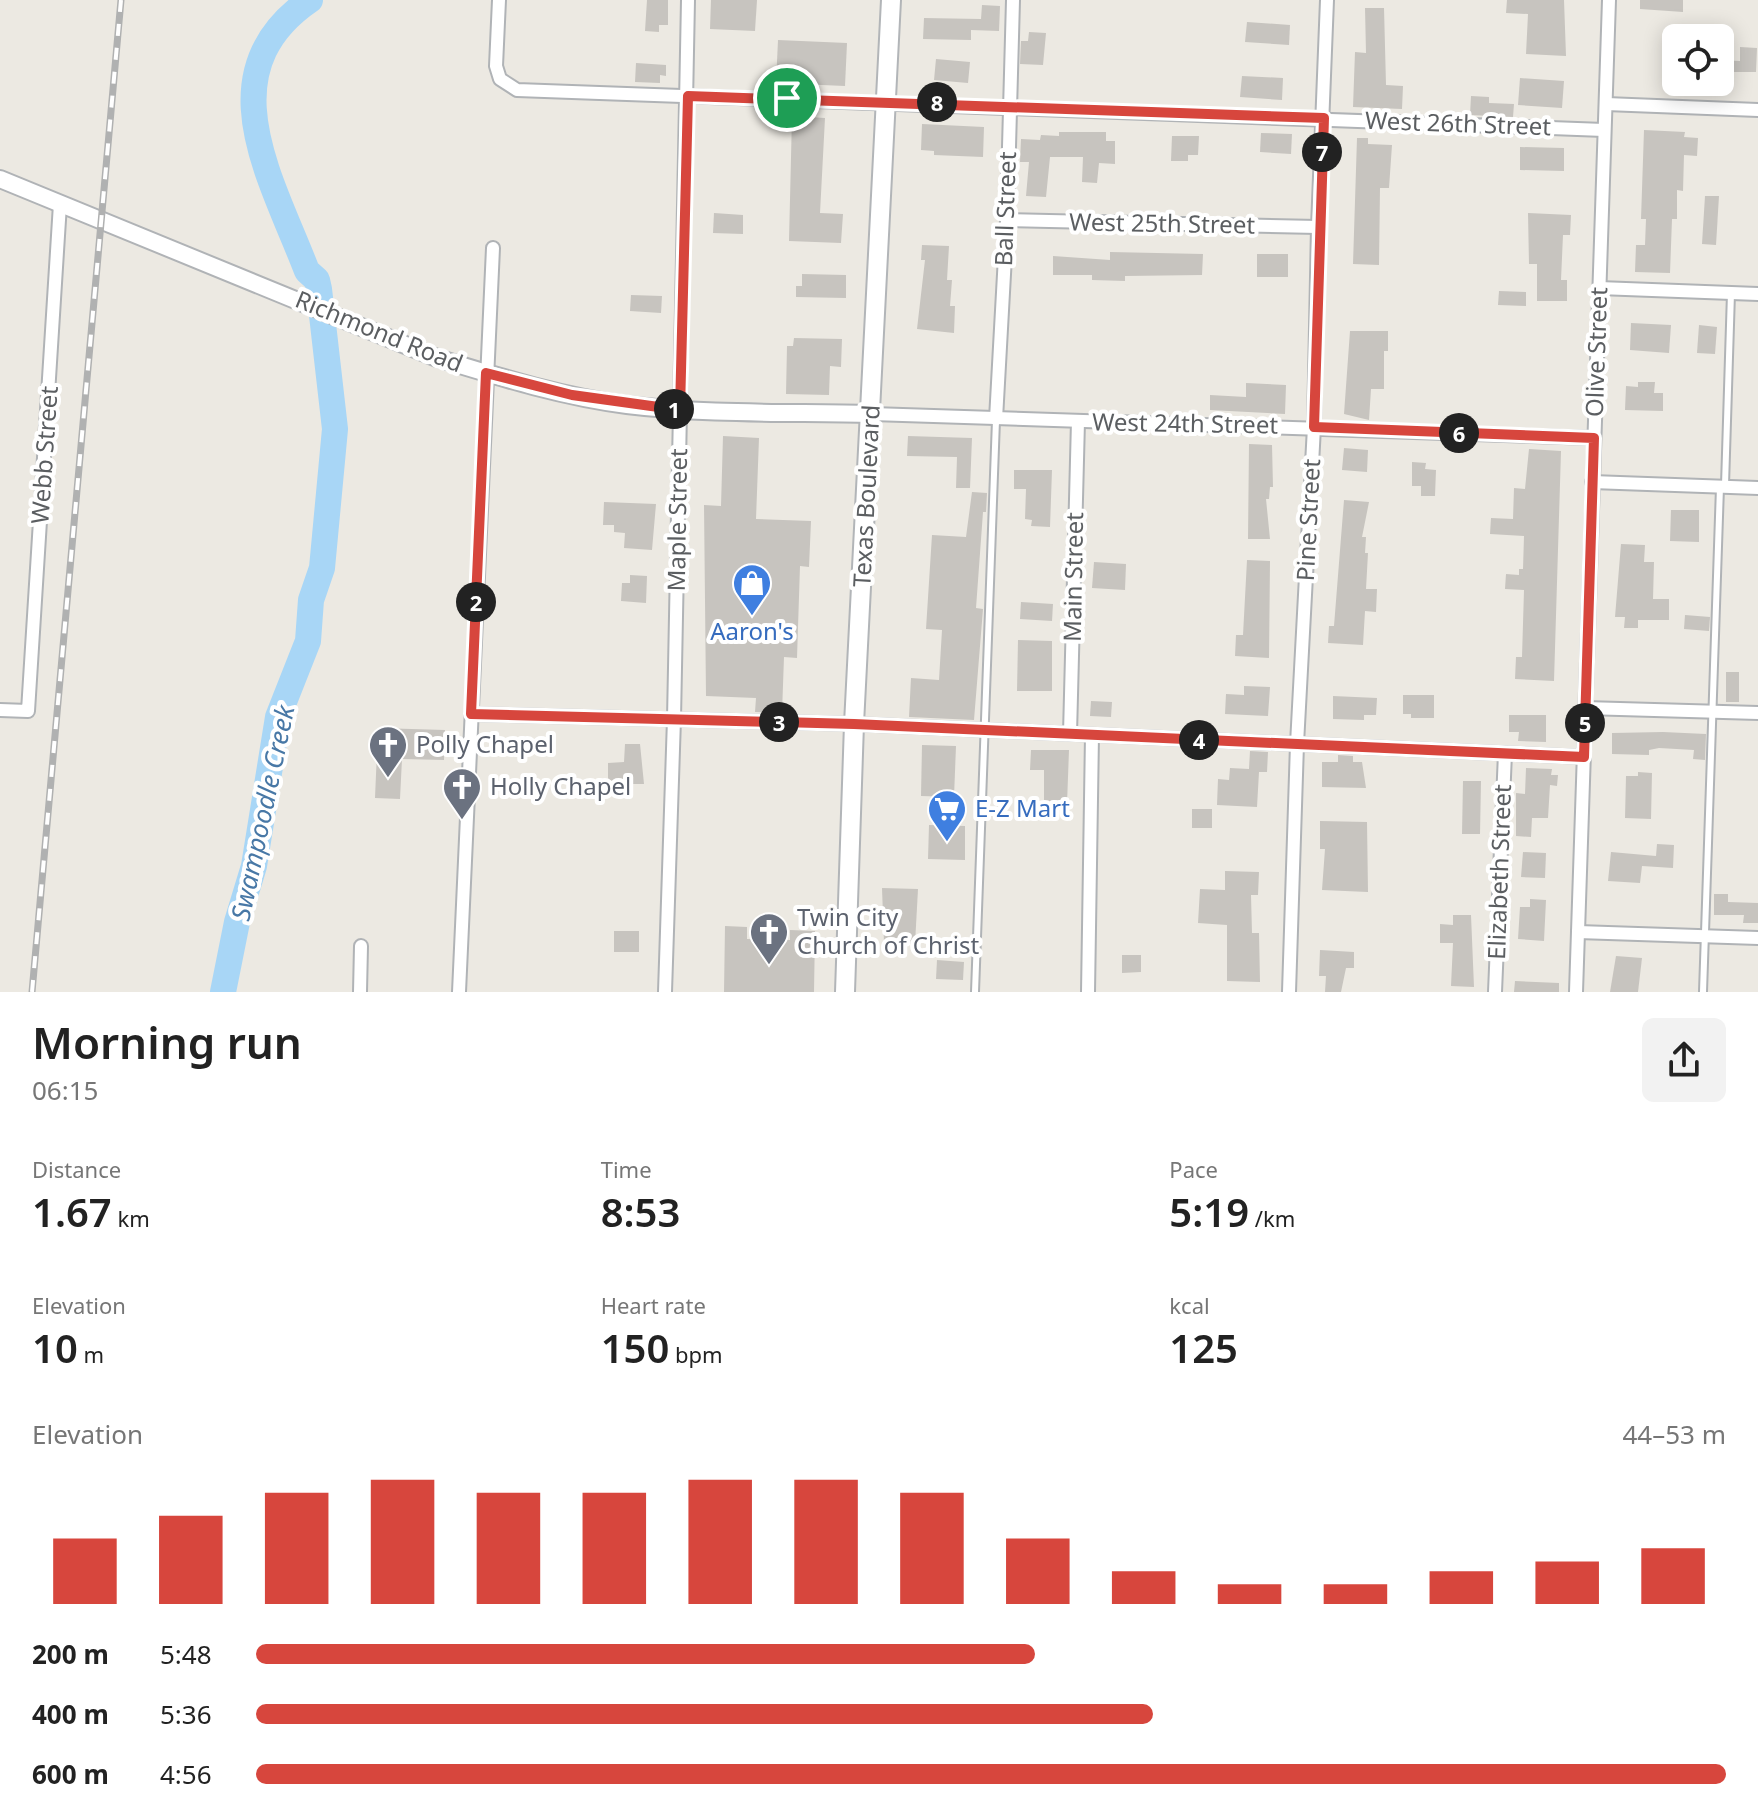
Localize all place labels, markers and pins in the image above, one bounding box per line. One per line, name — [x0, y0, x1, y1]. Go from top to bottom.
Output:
pin — [753, 64, 821, 132]
pin: 8 — [917, 82, 957, 122]
pin: 7 — [1302, 132, 1342, 172]
pin: 1 — [654, 389, 694, 429]
pin: 6 — [1439, 413, 1479, 453]
shop icon: Aaron's — [731, 562, 773, 617]
pin: 2 — [456, 582, 496, 622]
place label: Aaron's — [710, 614, 794, 647]
pin: 3 — [759, 702, 799, 742]
pin: 5 — [1565, 703, 1605, 743]
pin: 4 — [1179, 720, 1219, 760]
church icon: Polly Chapel — [367, 724, 409, 779]
place label: Polly Chapel — [416, 727, 554, 760]
church icon: Holly Chapel — [441, 766, 483, 821]
place label: Holly Chapel — [490, 769, 631, 802]
supermarket icon: E-Z Mart — [926, 788, 968, 843]
place label: E-Z Mart — [975, 791, 1070, 824]
place label: Twin City Church of Christ — [797, 900, 979, 961]
church icon: Twin City Church of Christ — [748, 911, 790, 966]

